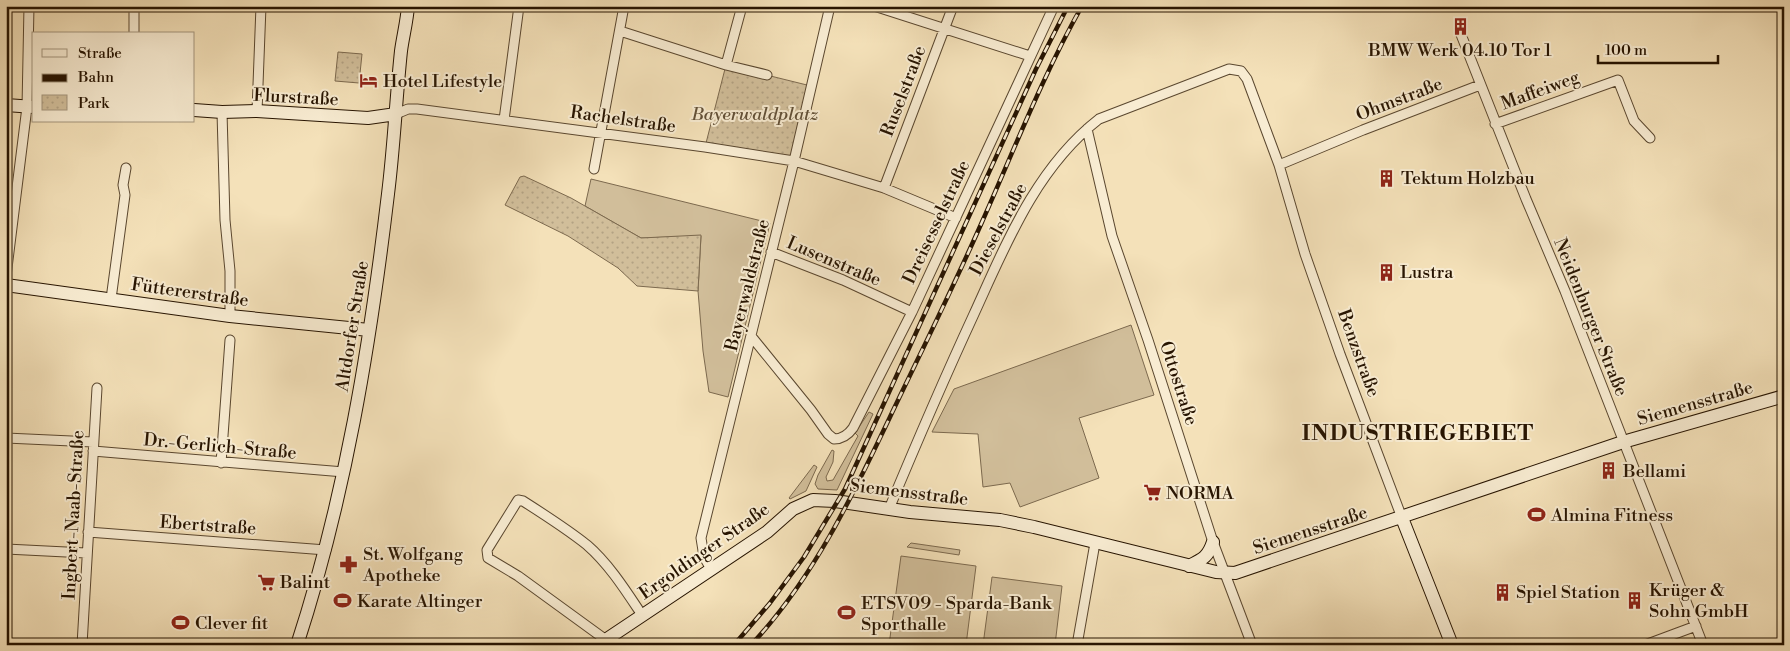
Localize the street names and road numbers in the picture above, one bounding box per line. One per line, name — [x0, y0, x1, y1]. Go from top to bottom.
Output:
street label: Ruselstraße — [876, 43, 931, 140]
street label: Maffeiweg — [1498, 65, 1583, 115]
street label: Ohmstraße — [1353, 72, 1446, 127]
street label: Flurstraße — [253, 84, 339, 111]
street label: Rachelstraße — [569, 101, 677, 138]
street label: Dreisesselstraße — [898, 157, 975, 288]
street label: Dieselstraße — [964, 179, 1032, 280]
street label: Bayerwaldstraße — [720, 217, 775, 354]
street label: Lusenstraße — [783, 231, 884, 292]
street label: Neidenburger Straße — [1548, 235, 1633, 400]
street label: Altdorfer Straße — [331, 259, 374, 394]
street label: Füttererstraße — [130, 273, 250, 312]
street label: Benzstraße — [1332, 305, 1385, 400]
street label: Ottostraße — [1154, 338, 1203, 428]
street label: Siemensstraße — [1635, 376, 1756, 431]
street label: Dr.-Gerlich-Straße — [142, 428, 298, 465]
street label: Ingbert-Naab-Straße — [58, 430, 89, 600]
street label: Siemensstraße — [848, 474, 970, 511]
street label: Ergoldinger Straße — [635, 498, 774, 605]
street label: Siemensstraße — [1250, 501, 1370, 560]
street label: Ebertstraße — [159, 511, 257, 540]

